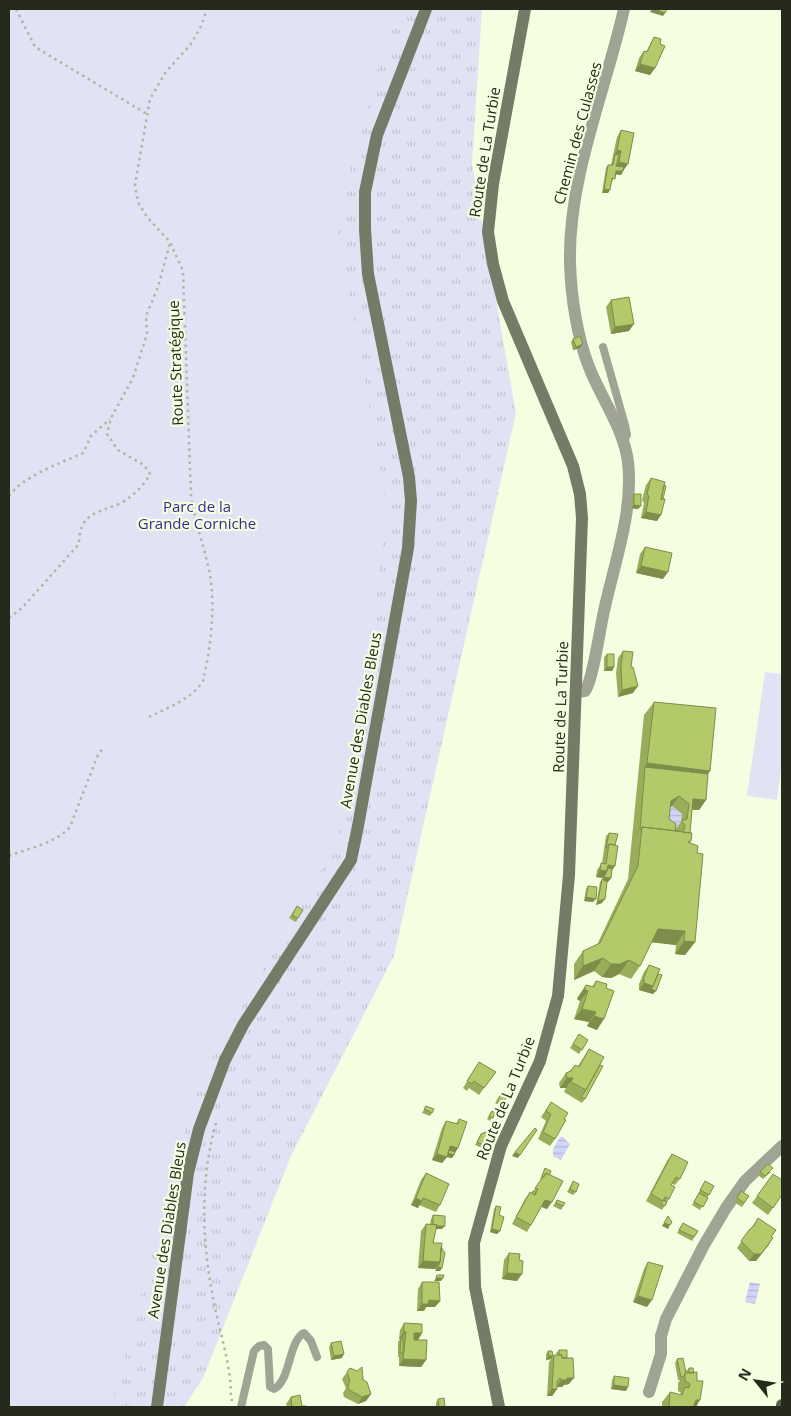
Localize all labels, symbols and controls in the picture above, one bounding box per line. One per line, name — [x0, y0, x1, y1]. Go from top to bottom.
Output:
street label: Chemin des Culasses — [548, 59, 606, 207]
street label: Route de La Turbie — [464, 85, 504, 219]
street label: Route Stratégique — [163, 300, 187, 426]
park label: Parc de la Grande Corniche — [138, 496, 256, 533]
street label: Avenue des Diables Bleus — [335, 630, 385, 810]
street label: Route de La Turbie — [548, 641, 572, 773]
street label: Route de La Turbie — [471, 1033, 539, 1163]
street label: Avenue des Diables Bleus — [142, 1140, 190, 1320]
north arrow — [731, 1356, 781, 1406]
text: N — [733, 1365, 755, 1384]

